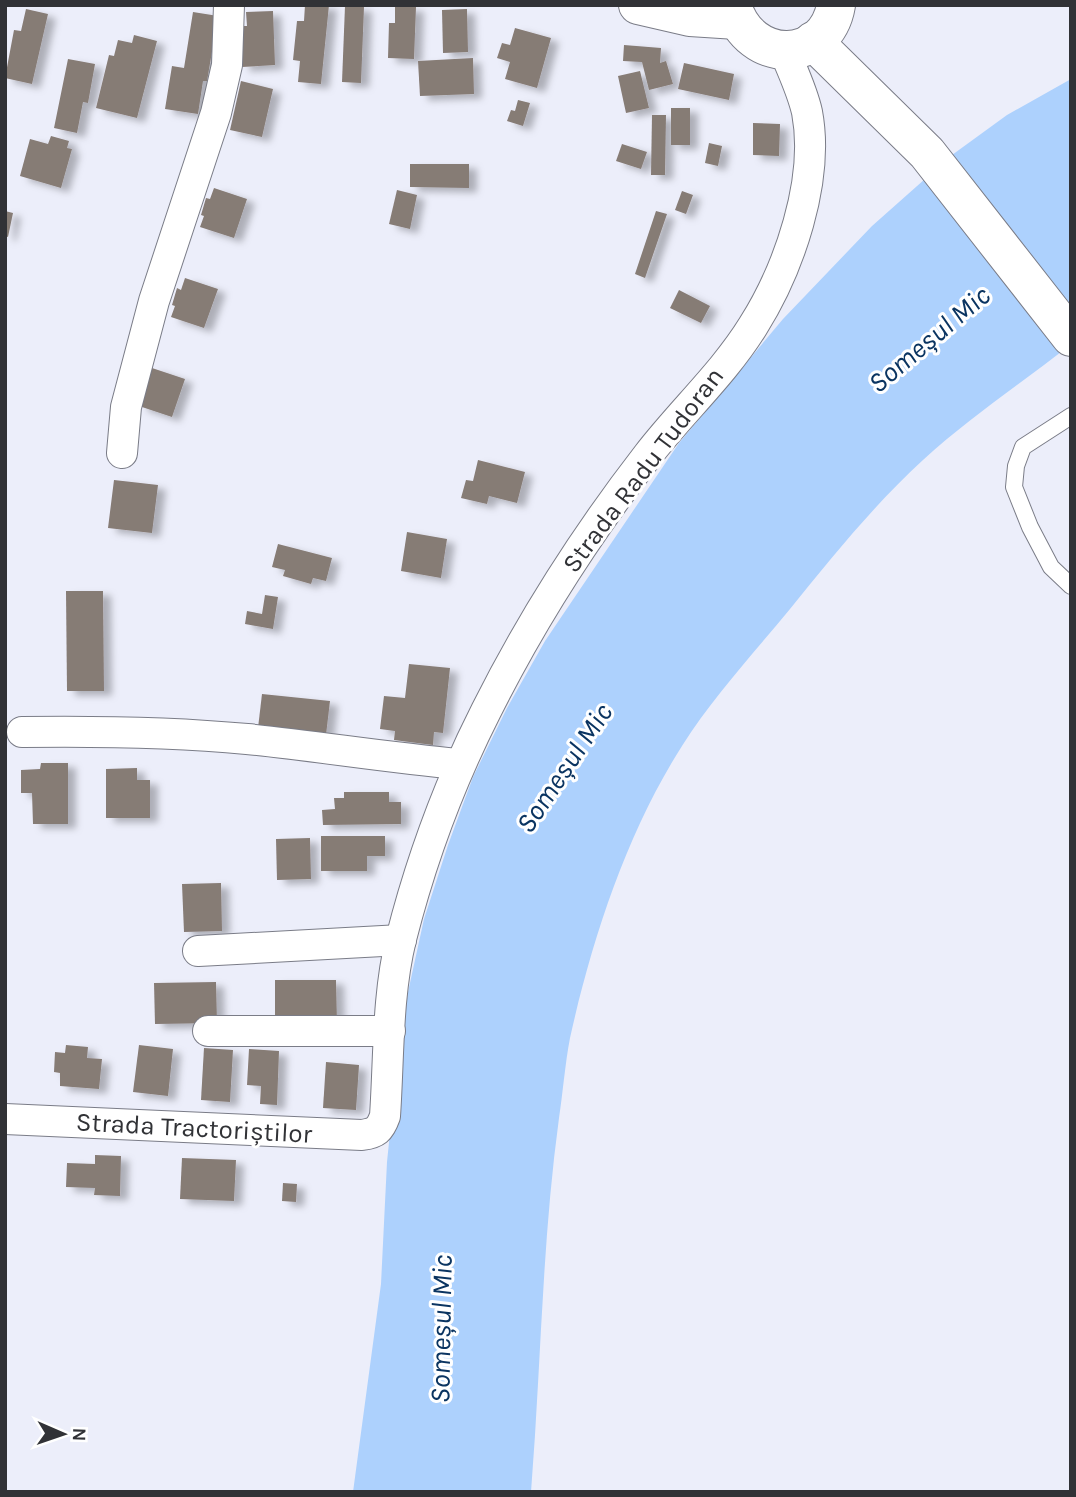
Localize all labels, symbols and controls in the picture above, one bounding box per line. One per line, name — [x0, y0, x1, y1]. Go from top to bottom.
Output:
water label: Someșul Mic — [861, 278, 997, 399]
street label: Strada Radu Tudoran — [556, 361, 730, 579]
water label: Someșul Mic — [509, 697, 619, 839]
street label: Strada Tractoriștilor — [75, 1106, 314, 1150]
water label: Someșul Mic — [423, 1254, 459, 1404]
north arrow — [28, 1399, 98, 1469]
text: N — [68, 1427, 90, 1442]

